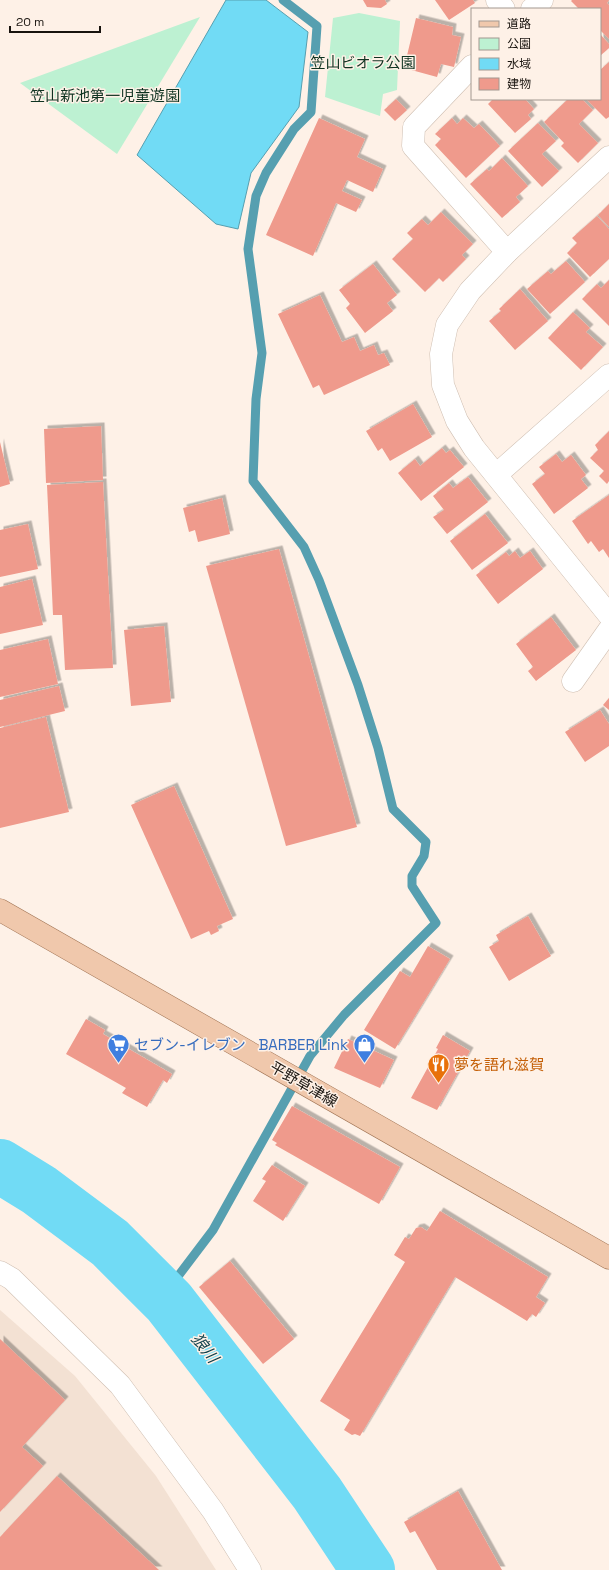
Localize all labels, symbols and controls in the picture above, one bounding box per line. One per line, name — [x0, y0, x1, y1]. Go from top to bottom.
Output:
scale bar — [10, 8, 100, 34]
legend — [471, 8, 601, 100]
text: 20 m — [16, 14, 44, 30]
text: 道路 — [507, 16, 531, 32]
text: 公園 — [507, 36, 531, 52]
park label: 笠山ビオラ公園 — [310, 53, 416, 72]
text: 水域 — [507, 56, 531, 72]
text: 建物 — [507, 76, 531, 92]
park label: 笠山新池第一児童遊園 — [30, 86, 180, 105]
supermarket icon: セブン-イレブン — [106, 1031, 132, 1064]
shop icon: BARBER Link — [351, 1031, 377, 1064]
place label: セブン-イレブン — [134, 1035, 246, 1054]
place label: BARBER Link — [258, 1035, 348, 1054]
restaurant icon: 夢を語れ滋賀 — [425, 1051, 451, 1084]
place label: 夢を語れ滋賀 — [454, 1055, 544, 1074]
street label: 平野草津線 — [267, 1057, 341, 1111]
water label: 狼川 — [187, 1329, 224, 1369]

